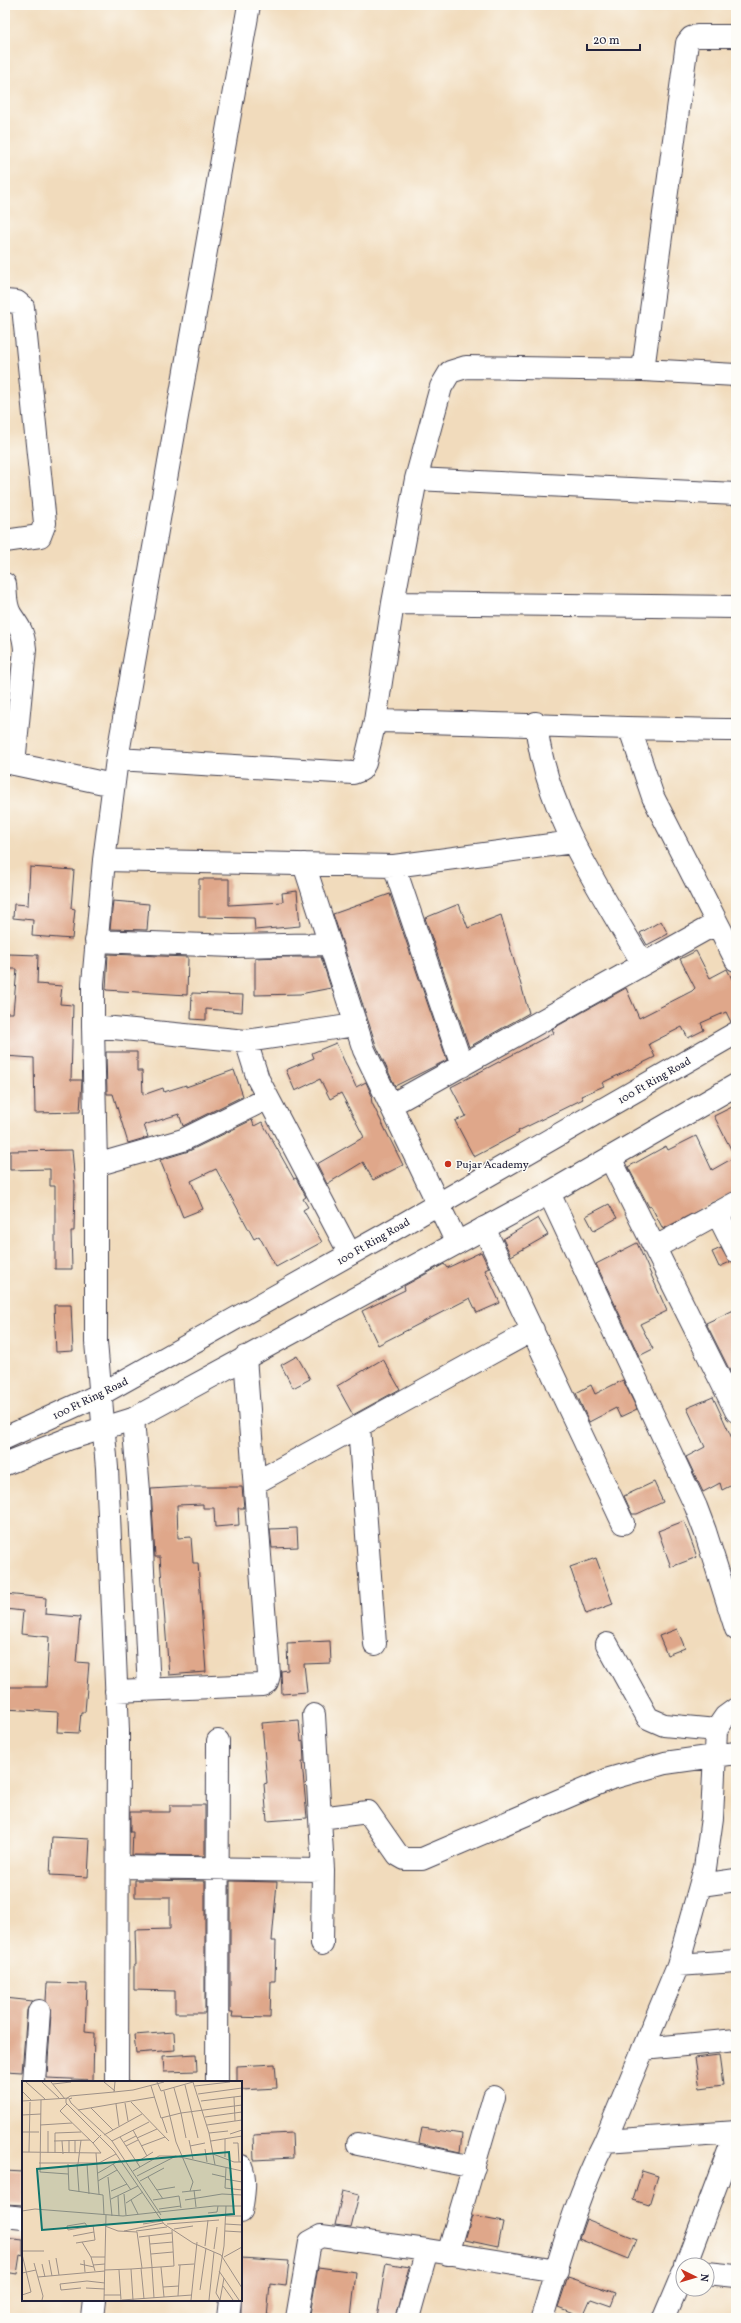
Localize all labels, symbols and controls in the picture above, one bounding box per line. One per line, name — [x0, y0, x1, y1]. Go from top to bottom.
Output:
scale bar — [587, 26, 640, 52]
text: 20 m — [593, 33, 620, 49]
street label: 100 Ft Ring Road — [615, 1054, 694, 1108]
place label: Pujar Academy — [456, 1158, 529, 1173]
marker: Pujar Academy — [443, 1159, 453, 1169]
street label: 100 Ft Ring Road — [334, 1215, 413, 1269]
street label: 100 Ft Ring Road — [50, 1375, 131, 1424]
inset map — [22, 2081, 242, 2301]
north arrow — [675, 2257, 715, 2297]
text: N — [696, 2273, 711, 2282]

